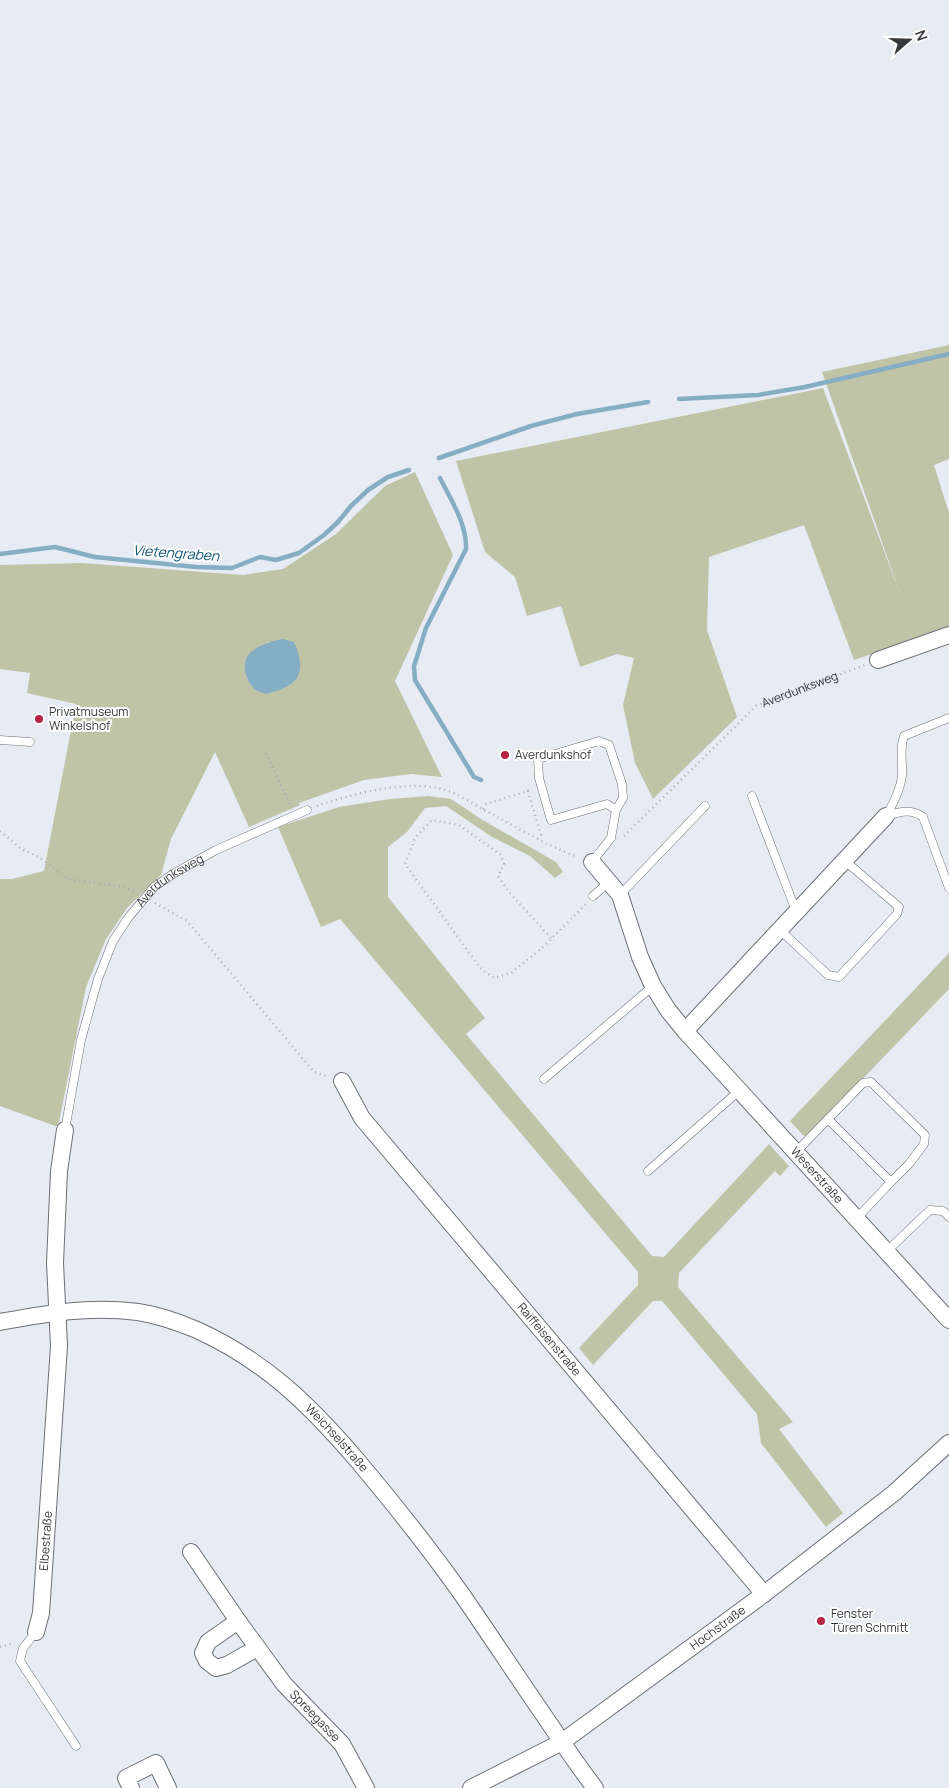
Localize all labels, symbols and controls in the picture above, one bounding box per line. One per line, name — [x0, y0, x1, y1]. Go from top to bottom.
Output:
north arrow — [884, 15, 934, 65]
text: N — [911, 27, 932, 43]
water label: Vietengraben — [132, 540, 221, 565]
street label: Averdunksweg — [759, 667, 840, 711]
place label: Privatmuseum Winkelshof — [49, 703, 129, 734]
marker: Privatmuseum Winkelshof — [33, 713, 45, 725]
place label: Averdunkshof — [515, 746, 592, 763]
marker: Averdunkshof — [499, 749, 511, 761]
street label: Averdunksweg — [132, 850, 206, 910]
street label: Weserstraße — [787, 1143, 847, 1207]
street label: Raiffeisenstraße — [514, 1299, 585, 1379]
street label: Weichselstraße — [302, 1400, 373, 1475]
street label: Elbestraße — [35, 1510, 56, 1571]
street label: Hochstraße — [686, 1601, 749, 1654]
place label: Fenster Türen Schmitt — [831, 1605, 908, 1636]
marker: Fenster Türen Schmitt — [815, 1615, 827, 1627]
street label: Spreegasse — [286, 1686, 344, 1745]

